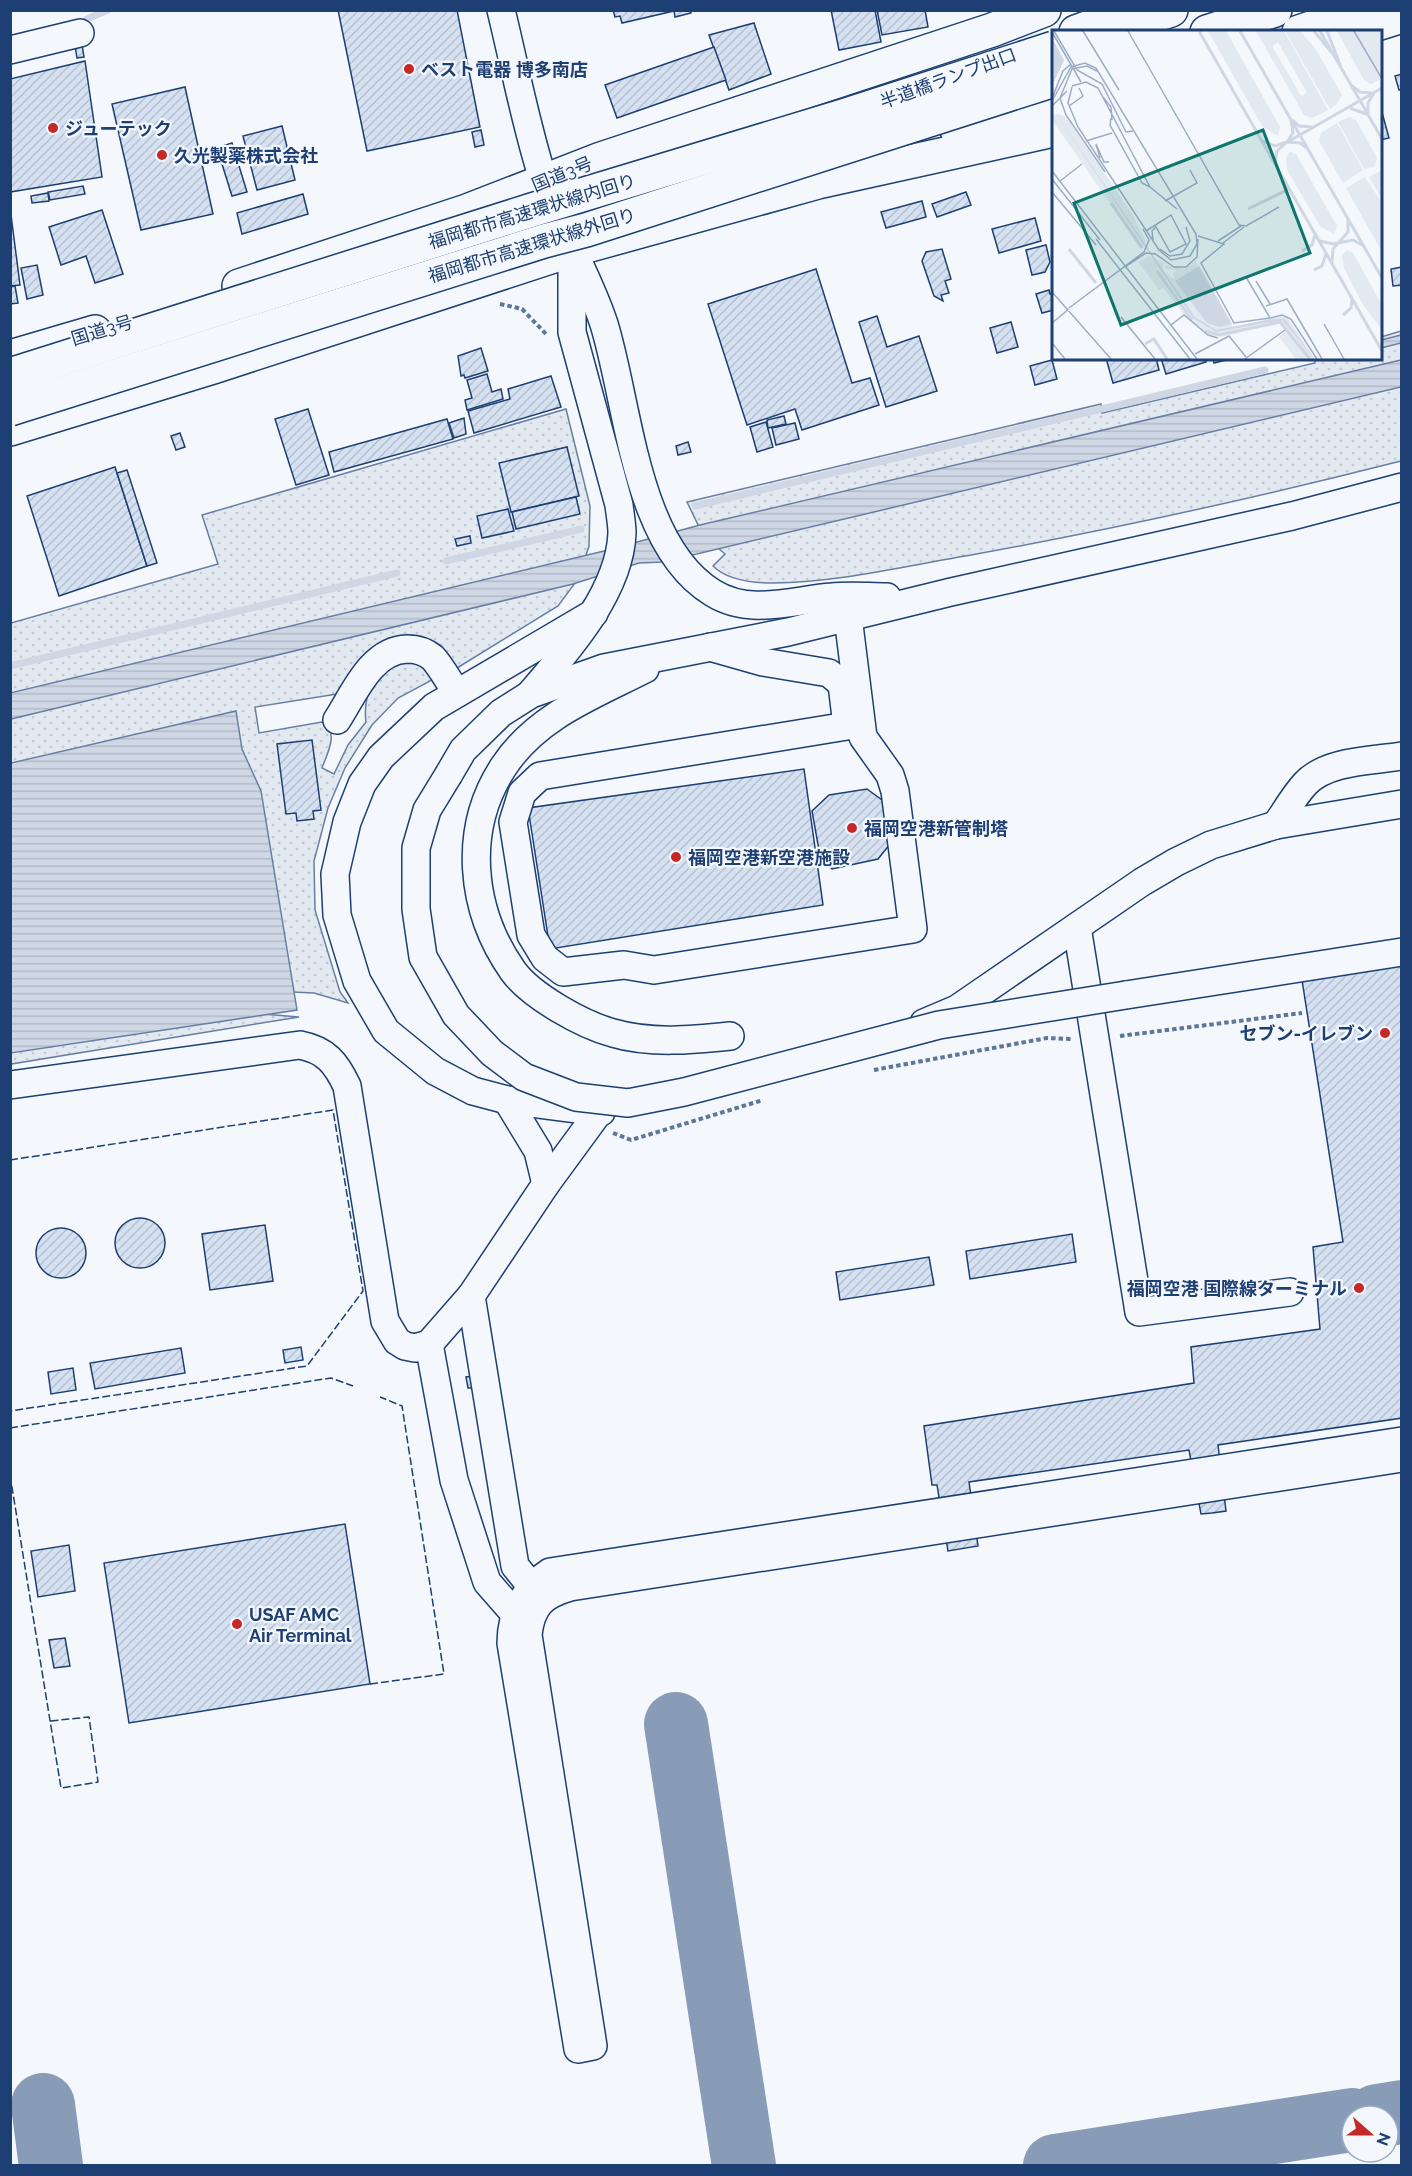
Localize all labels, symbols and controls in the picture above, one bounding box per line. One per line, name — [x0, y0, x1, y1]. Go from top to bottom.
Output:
inset map — [1052, 30, 1382, 360]
street label: 半道橋ランプ出口 — [877, 44, 1019, 112]
place label: ベスト電器 博多南店 — [421, 59, 588, 80]
marker: ベスト電器 博多南店 — [402, 62, 416, 76]
place label: ジューテック — [65, 118, 172, 139]
marker: ジューテック — [46, 121, 60, 135]
place label: 久光製薬株式会社 — [174, 145, 318, 166]
marker: 久光製薬株式会社 — [155, 148, 169, 162]
street label: 国道3号 — [529, 152, 595, 196]
street label: 福岡都市高速環状線内回り — [426, 169, 638, 253]
street label: 福岡都市高速環状線外回り — [426, 203, 638, 287]
street label: 国道3号 — [69, 311, 135, 349]
place label: 福岡空港新管制塔 — [864, 818, 1008, 839]
marker: 福岡空港新管制塔 — [845, 821, 859, 835]
place label: 福岡空港新空港施設 — [688, 847, 850, 868]
marker: 福岡空港新空港施設 — [669, 850, 683, 864]
place label: セブン-イレブン — [1239, 1023, 1373, 1044]
marker: セブン-イレブン — [1378, 1026, 1392, 1040]
place label: 福岡空港 国際線ターミナル — [1127, 1278, 1347, 1299]
marker: 福岡空港 国際線ターミナル — [1352, 1281, 1366, 1295]
place label: USAF AMC Air Terminal — [249, 1604, 352, 1646]
marker: USAF AMC Air Terminal — [230, 1617, 244, 1631]
north arrow — [1340, 2104, 1400, 2164]
text: N — [1372, 2130, 1395, 2148]

